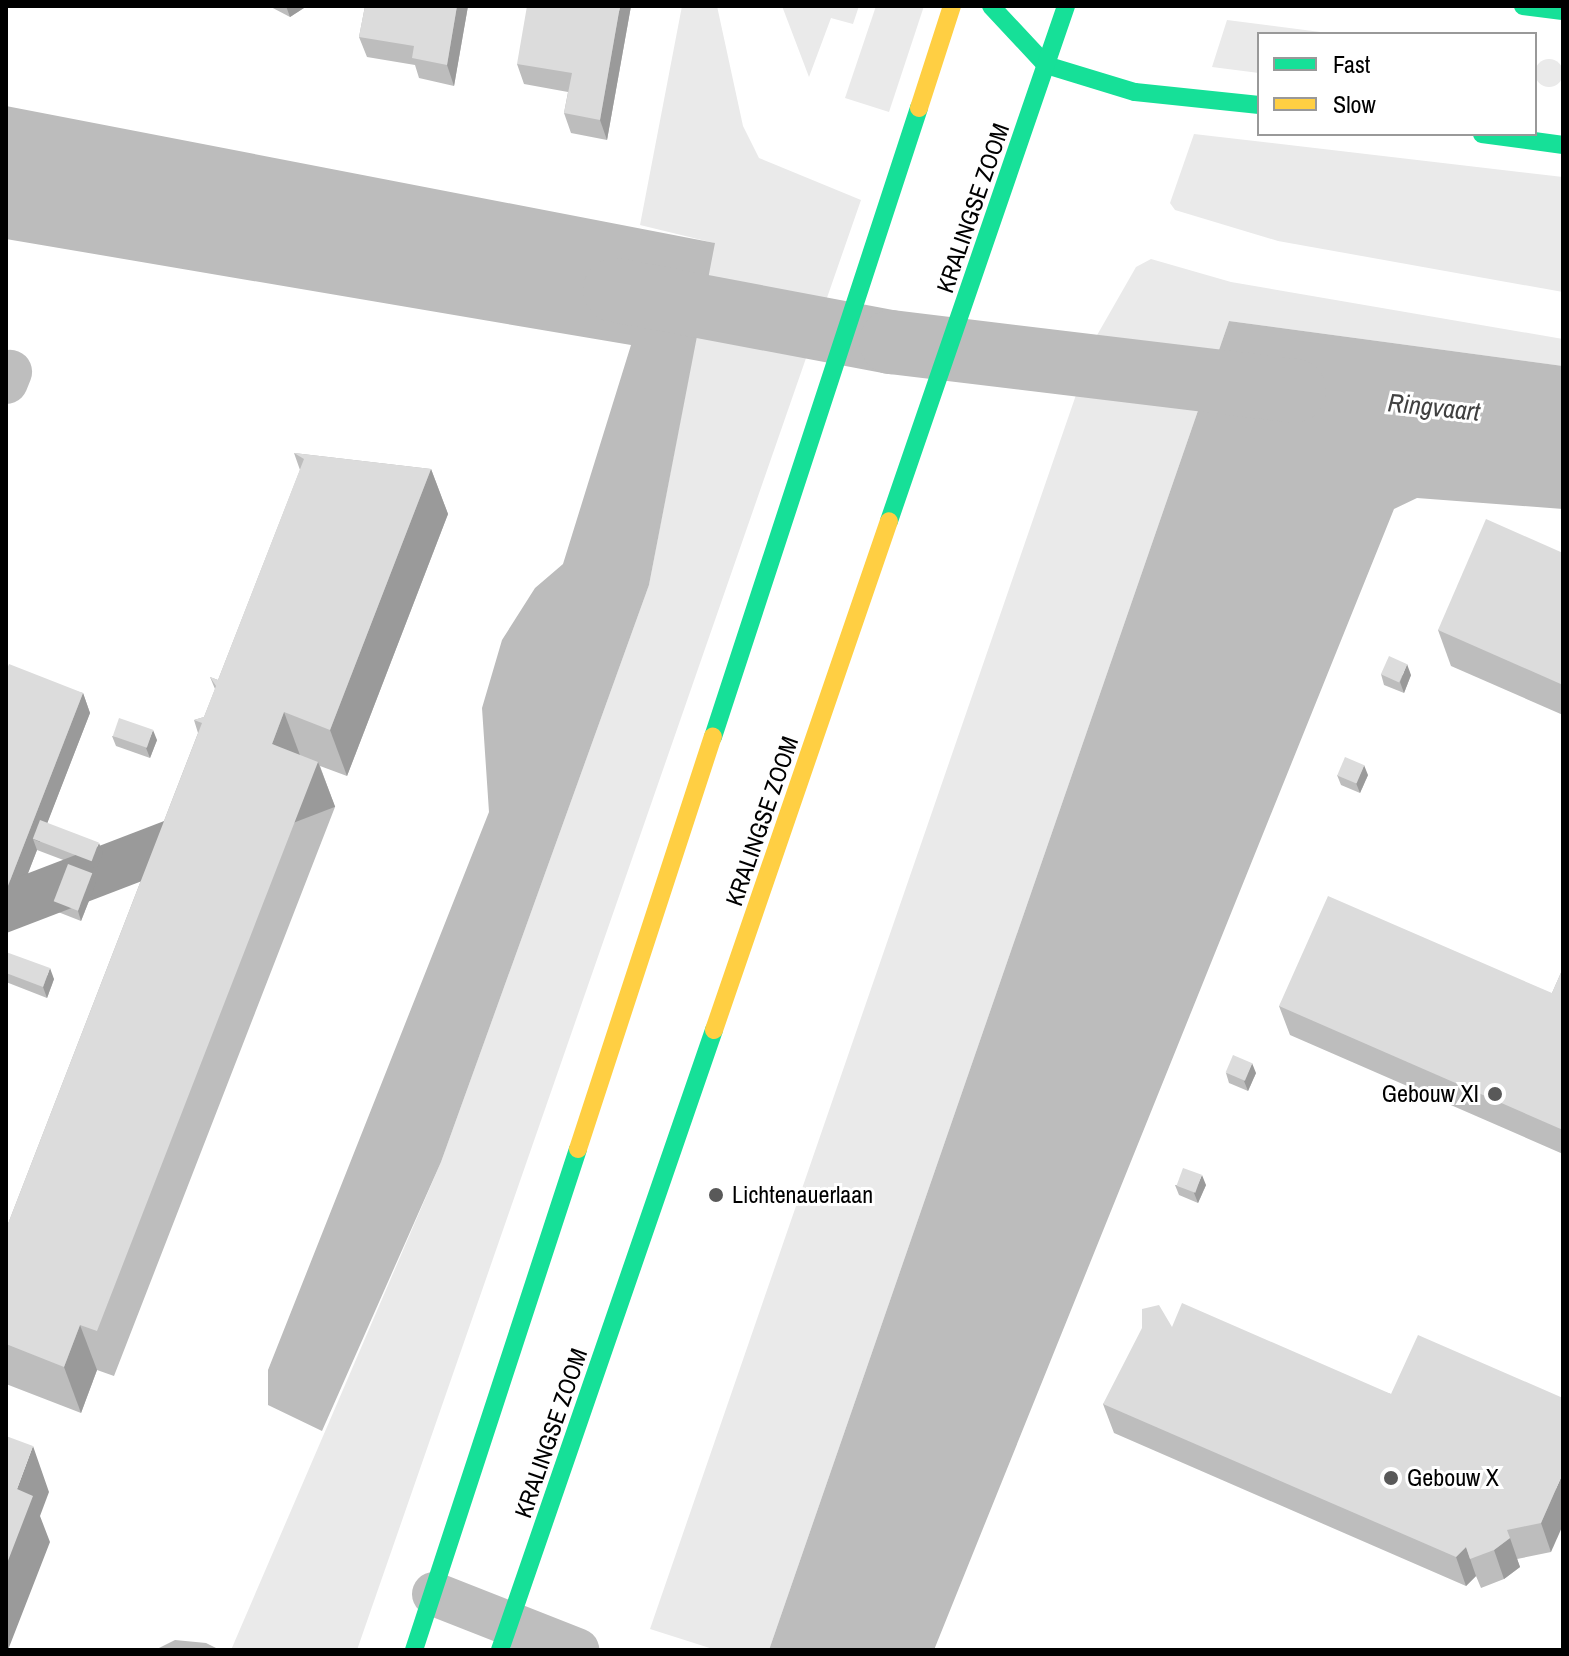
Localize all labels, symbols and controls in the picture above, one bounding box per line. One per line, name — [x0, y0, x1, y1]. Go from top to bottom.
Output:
legend — [1257, 32, 1537, 136]
text: Fast — [1333, 48, 1370, 80]
text: Slow — [1333, 88, 1376, 120]
street label: KRALINGSE ZOOM — [931, 120, 1015, 296]
water label: Ringvaart — [1386, 387, 1482, 427]
street label: KRALINGSE ZOOM — [720, 733, 804, 909]
place label: Gebouw XI — [1382, 1080, 1479, 1108]
marker: Gebouw XI — [1486, 1085, 1504, 1103]
place label: Lichtenauerlaan — [732, 1181, 873, 1209]
marker: Lichtenauerlaan — [707, 1186, 725, 1204]
street label: KRALINGSE ZOOM — [509, 1345, 593, 1521]
place label: Gebouw X — [1407, 1464, 1499, 1492]
marker: Gebouw X — [1382, 1469, 1400, 1487]

